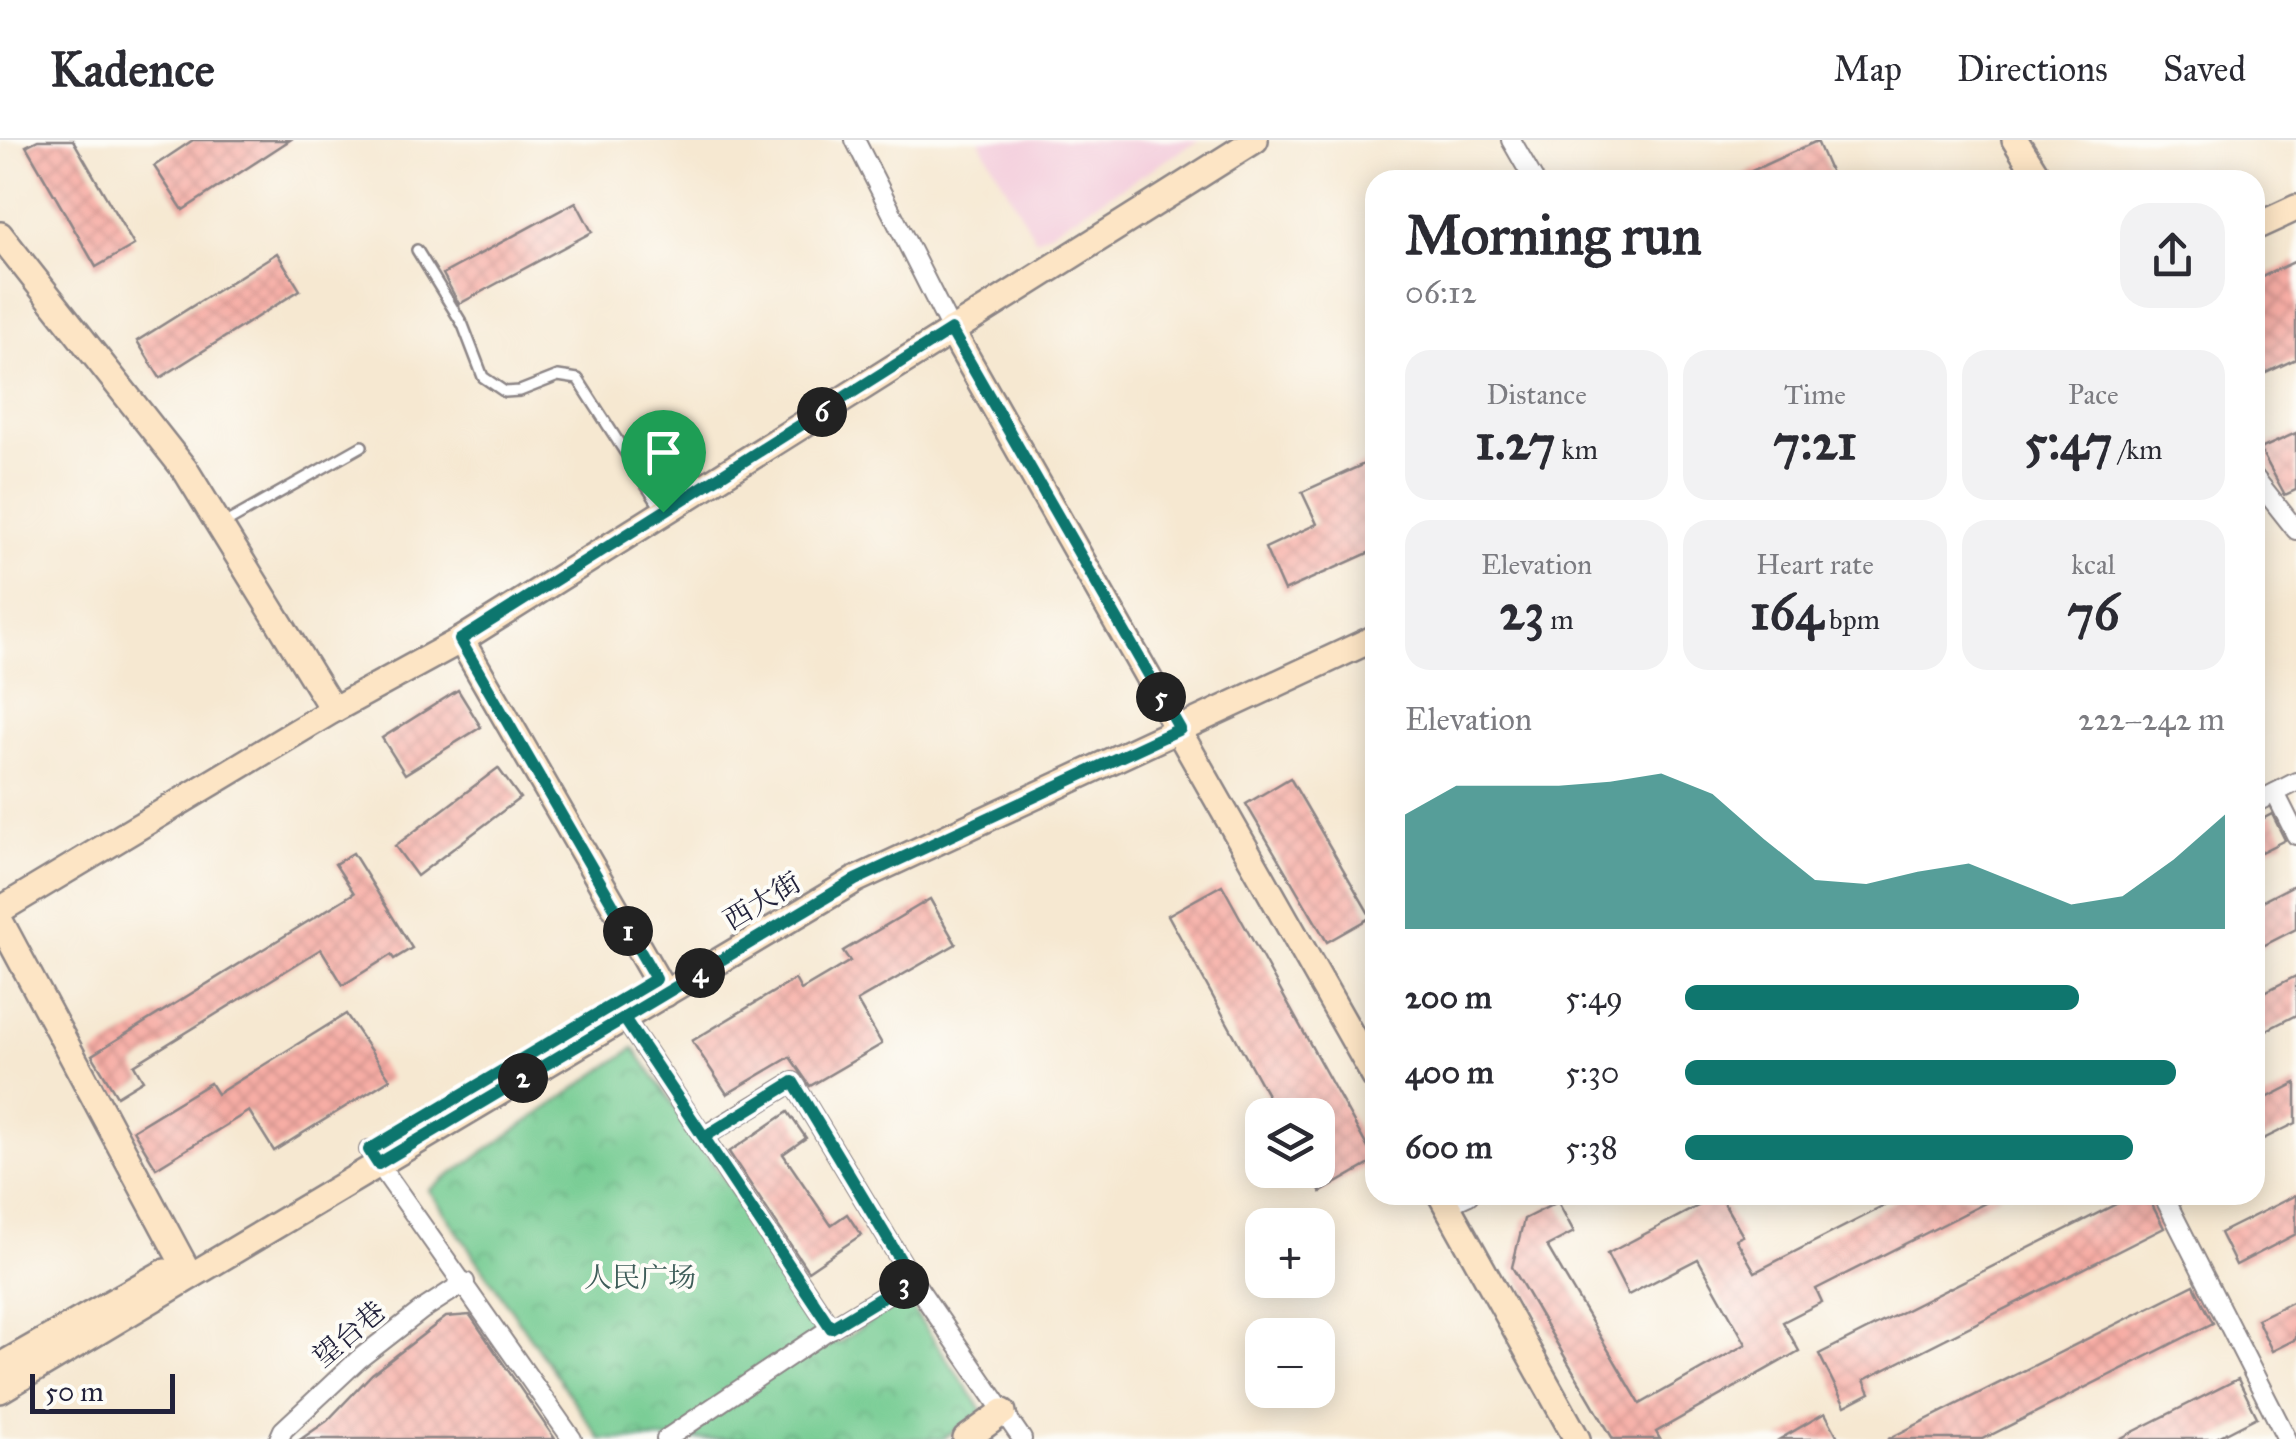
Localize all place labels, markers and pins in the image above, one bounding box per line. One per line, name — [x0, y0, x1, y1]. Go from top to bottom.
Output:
pin: 6 — [797, 387, 847, 437]
pin — [621, 410, 706, 513]
pin: 5 — [1136, 672, 1186, 722]
pin: 1 — [603, 906, 653, 956]
pin: 4 — [675, 948, 725, 998]
pin: 2 — [498, 1053, 548, 1103]
pin: 3 — [879, 1259, 929, 1309]

